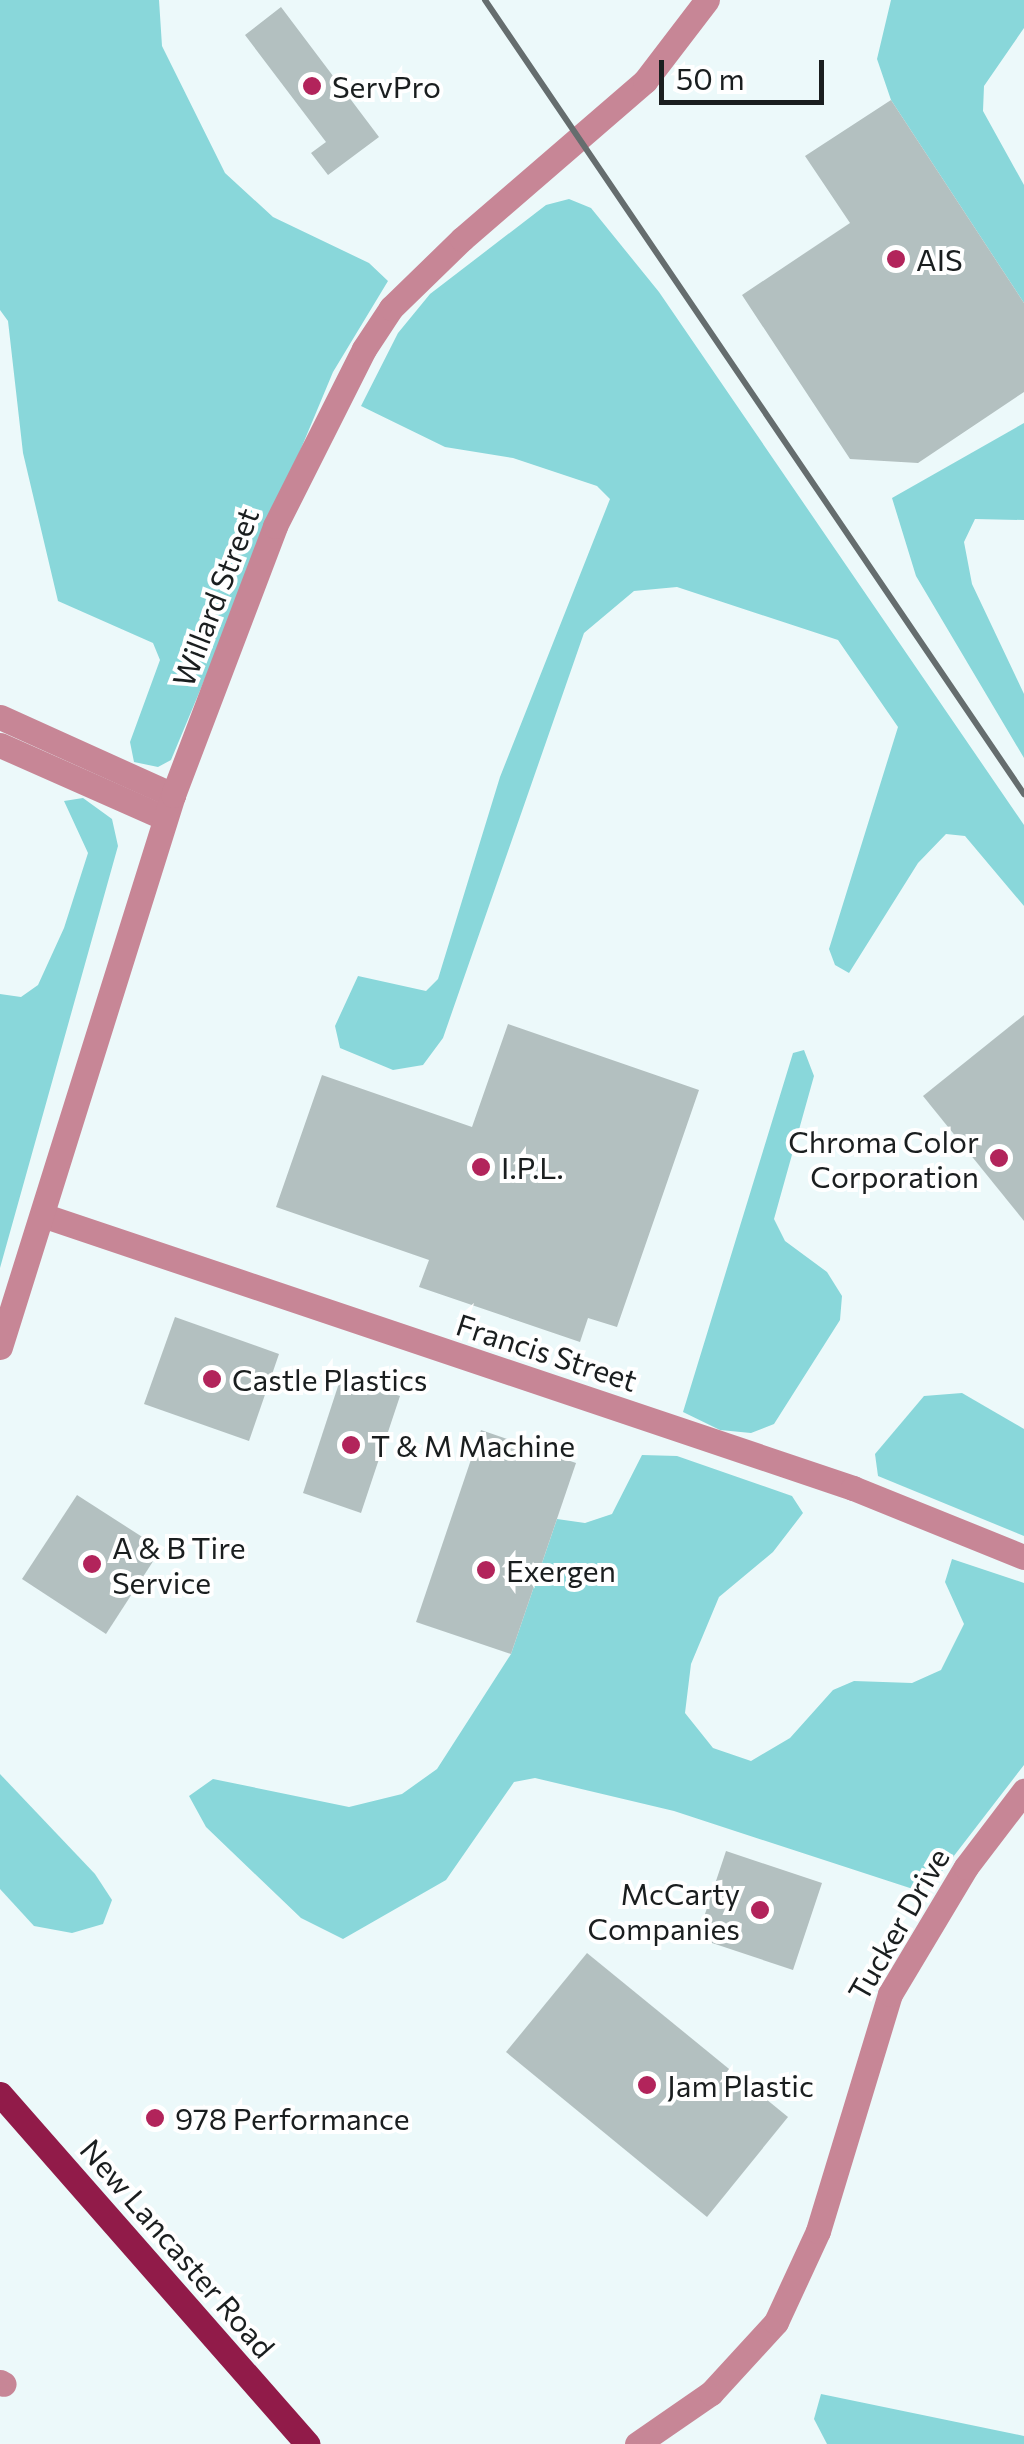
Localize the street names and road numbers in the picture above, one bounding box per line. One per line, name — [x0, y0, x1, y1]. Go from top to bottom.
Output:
street label: Willard Street — [164, 503, 266, 691]
street label: Francis Street — [452, 1306, 642, 1398]
street label: Tucker Drive — [840, 1841, 956, 2007]
street label: New Lancaster Road — [73, 2131, 283, 2365]

